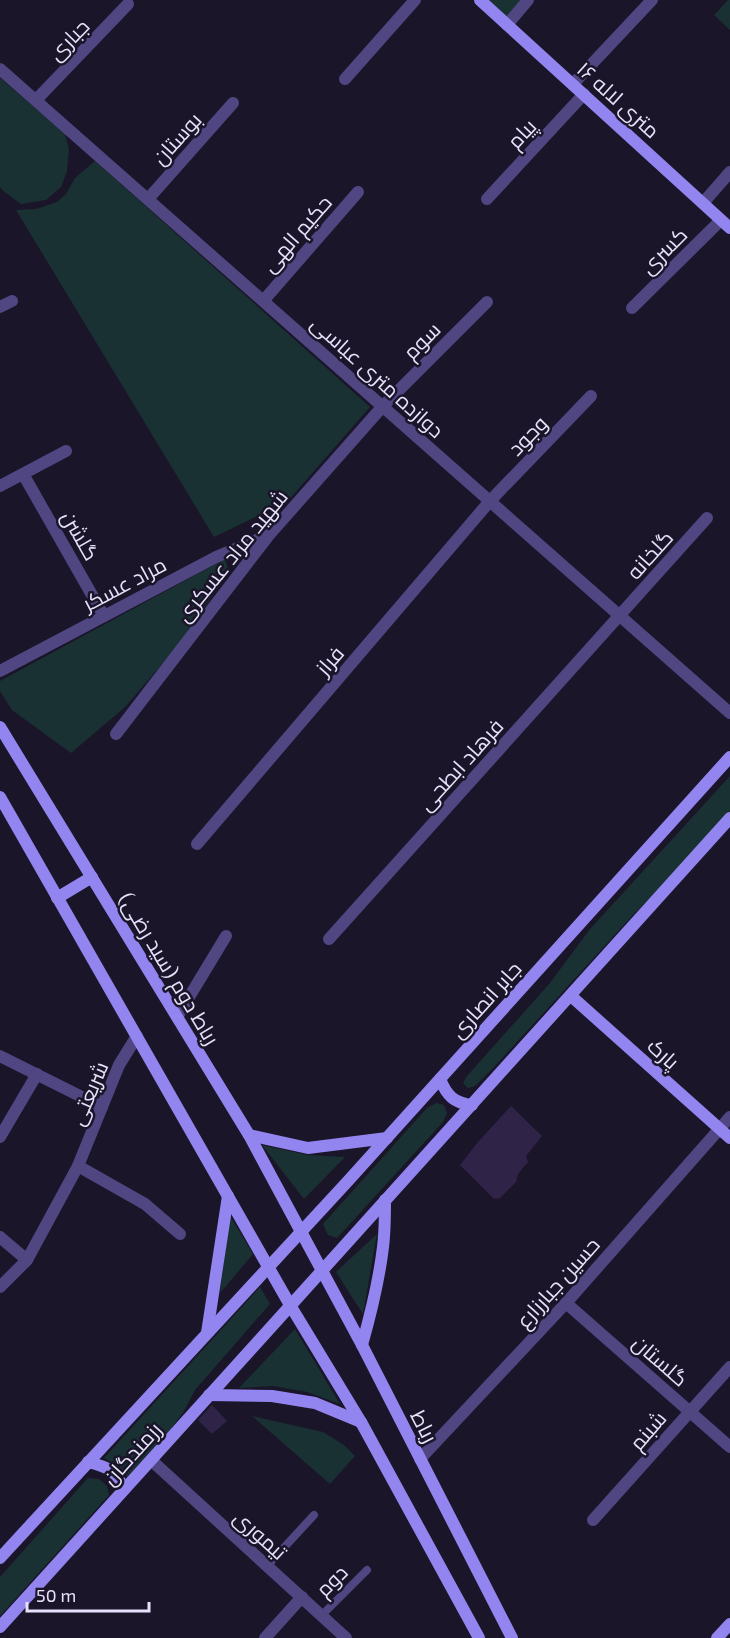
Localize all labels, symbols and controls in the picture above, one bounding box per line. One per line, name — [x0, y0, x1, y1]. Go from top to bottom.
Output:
street label: جباری — [42, 13, 95, 66]
street label: ۱۶ متری لاله — [571, 56, 665, 144]
street label: بوستان — [146, 107, 207, 171]
street label: پیام — [501, 113, 543, 155]
street label: حکیم الهی — [256, 189, 339, 279]
street label: کسری — [634, 221, 693, 280]
street label: دوازده متری عباسی — [305, 310, 450, 444]
street label: سوم — [397, 316, 447, 366]
street label: وجود — [502, 410, 552, 461]
street label: شهید مراد عسکری — [170, 484, 294, 627]
street label: گلشن — [55, 506, 105, 565]
street label: گلخانه — [621, 524, 677, 584]
street label: مراد عسکر — [77, 551, 170, 617]
street label: فراز — [309, 640, 349, 681]
street label: فرهاد ابطحی — [412, 713, 509, 816]
street label: رباط دوم (سید رضی) — [112, 887, 225, 1050]
street label: جابر انصاری — [444, 956, 527, 1044]
street label: پارک — [641, 1032, 685, 1076]
street label: شریعتی — [63, 1057, 114, 1130]
street label: حسین جبارزارع — [510, 1232, 606, 1334]
street label: گلستان — [627, 1329, 694, 1392]
street label: رباط — [405, 1405, 444, 1447]
street label: شبنم — [623, 1405, 673, 1457]
street label: رزمندگان — [96, 1416, 167, 1491]
street label: تیموری — [228, 1504, 293, 1566]
street label: دوم — [310, 1559, 354, 1603]
scale bar — [27, 1575, 148, 1613]
text: 50 m — [36, 1584, 76, 1606]

